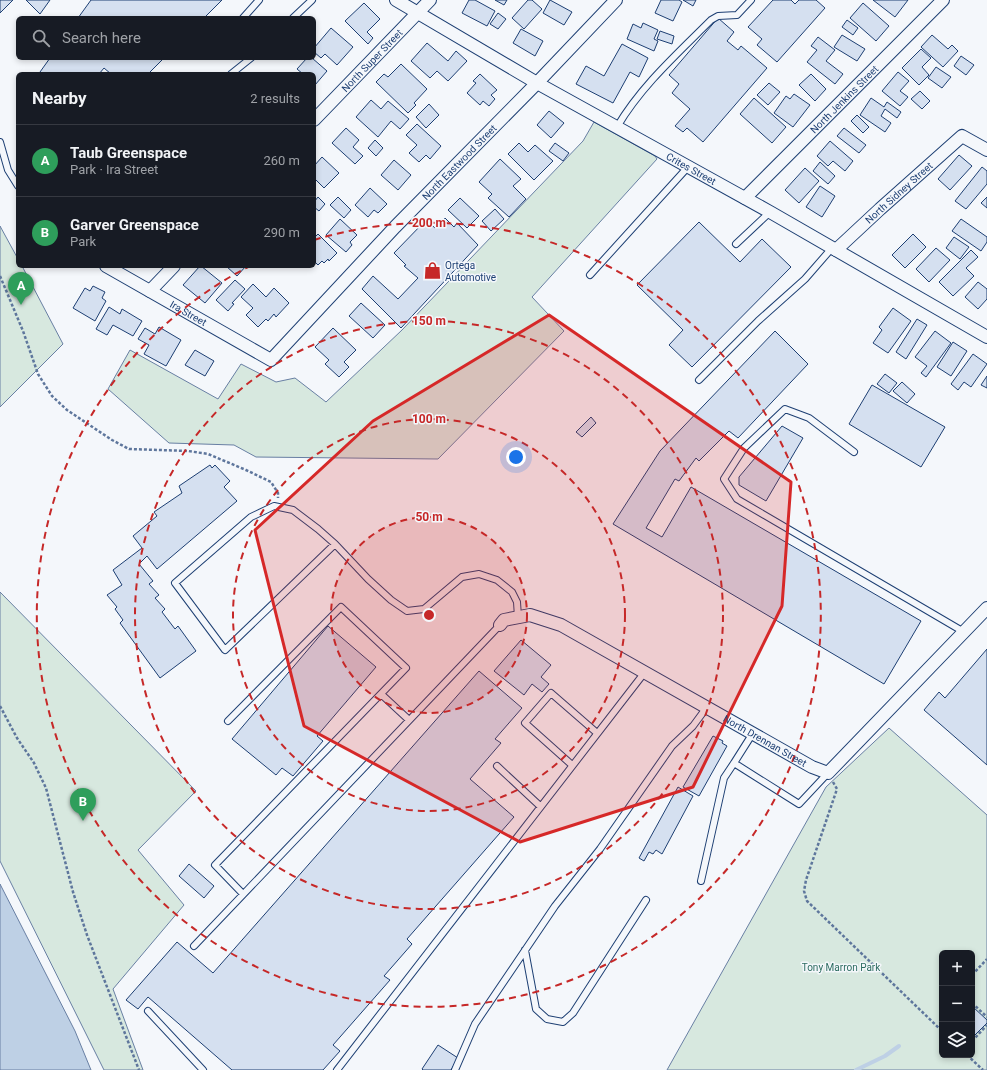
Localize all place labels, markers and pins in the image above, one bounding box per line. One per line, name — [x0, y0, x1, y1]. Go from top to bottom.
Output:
place label: Ortega Automotive — [445, 260, 496, 283]
shop icon: Ortega Automotive — [422, 261, 442, 281]
pin: A — [8, 272, 34, 305]
centre of rings — [422, 608, 436, 622]
pin: B — [70, 788, 96, 821]

